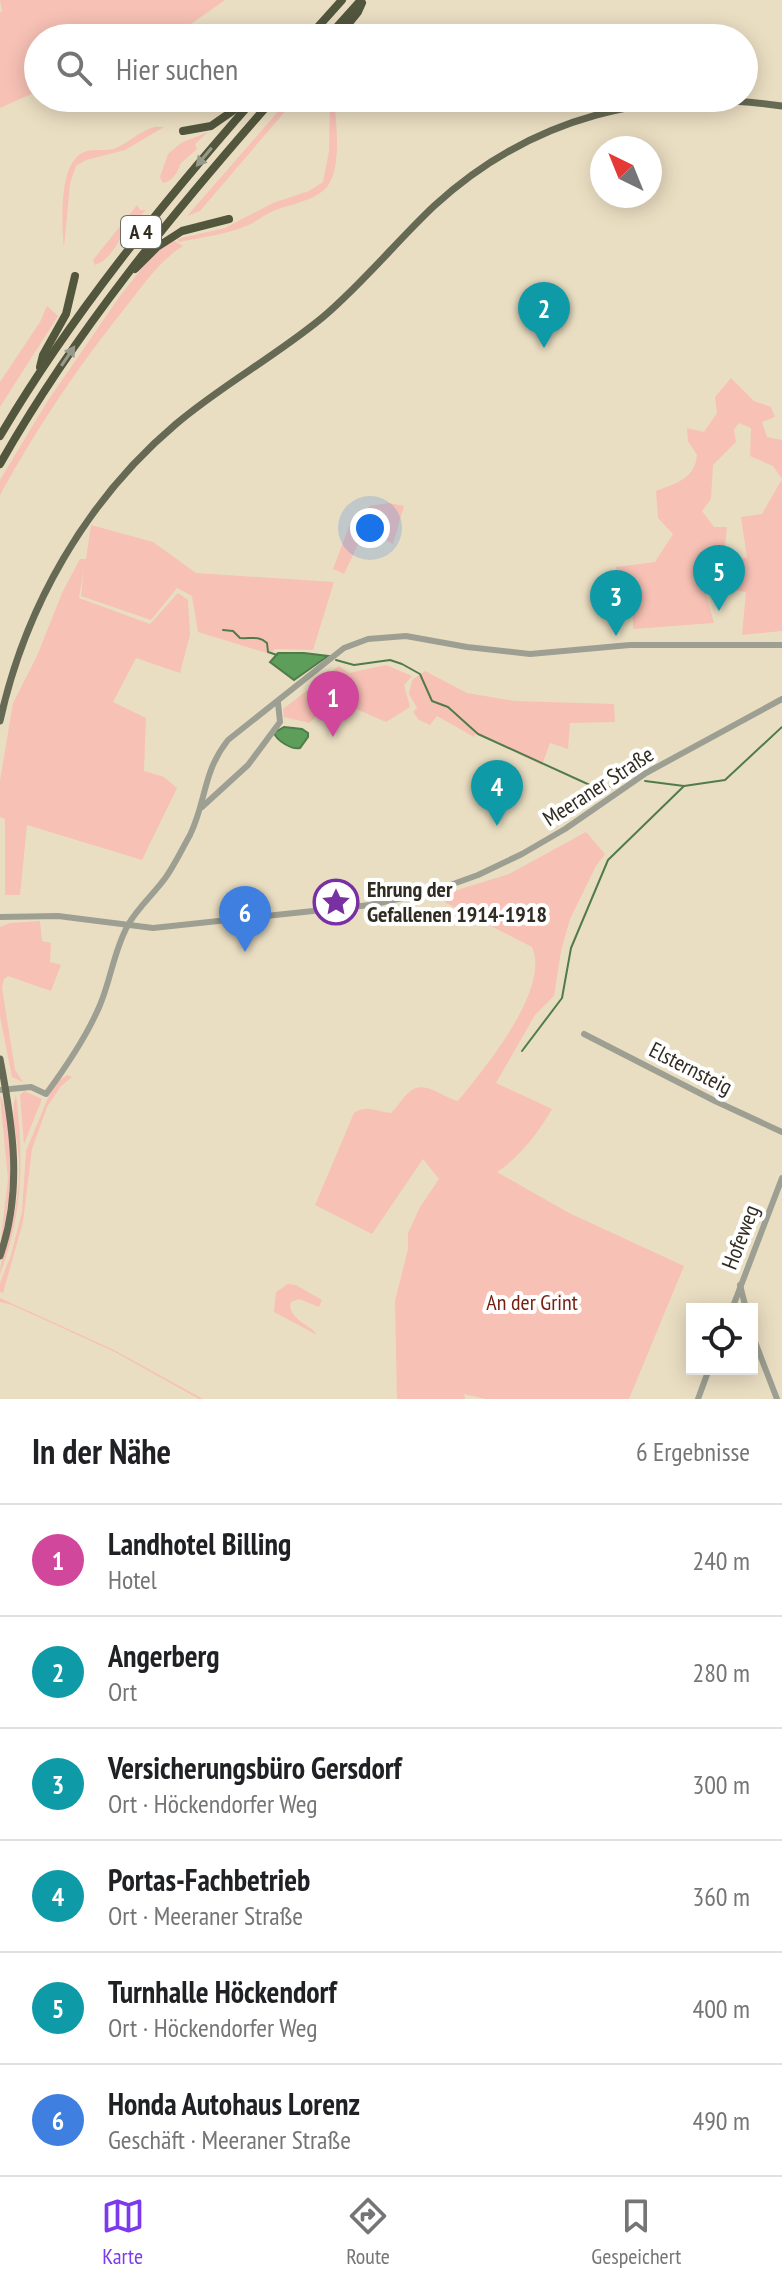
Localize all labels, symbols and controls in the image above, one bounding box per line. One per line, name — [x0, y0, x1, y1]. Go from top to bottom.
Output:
search box — [24, 24, 758, 112]
icon: search — [52, 46, 96, 90]
text: Hier suchen — [116, 49, 238, 88]
north arrow — [590, 136, 662, 208]
one-way arrow — [196, 147, 213, 167]
road number: A 4 — [121, 216, 161, 248]
pin: 2 — [518, 282, 570, 348]
one-way arrow — [60, 345, 74, 367]
your location — [350, 508, 390, 548]
pin: 5 — [693, 545, 745, 611]
pin: 3 — [590, 570, 642, 636]
pin: 1 — [307, 671, 359, 737]
street label: Meeraner Straße — [537, 740, 659, 832]
pin: 4 — [471, 760, 523, 826]
place label: Ehrung der Gefallenen 1914-1918 — [367, 875, 547, 928]
place icon: Ehrung der Gefallenen 1914-1918 — [312, 878, 360, 926]
pin: 6 — [219, 886, 271, 952]
street label: Elsternsteig — [645, 1035, 737, 1101]
street label: Hofeweg — [715, 1201, 765, 1273]
park label: An der Grint — [486, 1288, 578, 1316]
map controls — [686, 1303, 758, 1375]
button: locate — [686, 1303, 758, 1375]
text: In der Nähe — [32, 1429, 171, 1473]
text: 6 Ergebnisse — [636, 1435, 750, 1468]
text: Landhotel Billing — [108, 1524, 291, 1563]
text: 1 — [52, 1544, 64, 1577]
text: 240 m — [692, 1544, 750, 1577]
text: Hotel — [108, 1563, 157, 1596]
text: Angerberg — [108, 1636, 220, 1675]
text: 2 — [52, 1656, 64, 1689]
text: 280 m — [692, 1656, 750, 1689]
text: Ort — [108, 1675, 137, 1708]
text: Versicherungsbüro Gersdorf — [108, 1748, 402, 1787]
text: 3 — [52, 1768, 64, 1801]
text: 300 m — [692, 1768, 750, 1801]
text: Ort · Höckendorfer Weg — [108, 1787, 317, 1820]
text: Portas-Fachbetrieb — [108, 1860, 310, 1899]
text: 4 — [52, 1880, 64, 1913]
text: 360 m — [692, 1880, 750, 1913]
text: Ort · Meeraner Straße — [108, 1899, 303, 1932]
text: Turnhalle Höckendorf — [108, 1972, 336, 2011]
text: 5 — [52, 1992, 64, 2025]
text: 400 m — [692, 1992, 750, 2025]
text: Ort · Höckendorfer Weg — [108, 2011, 317, 2044]
text: Honda Autohaus Lorenz — [108, 2084, 360, 2123]
text: 6 — [52, 2104, 64, 2137]
text: 490 m — [692, 2104, 750, 2137]
text: Geschäft · Meeraner Straße — [108, 2123, 351, 2156]
tab: Karte — [101, 2194, 145, 2270]
tab: Route — [346, 2194, 390, 2270]
tab: Gespeichert — [591, 2194, 681, 2270]

